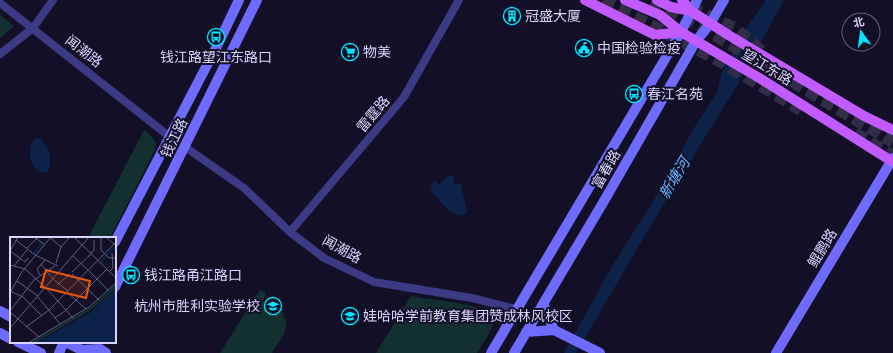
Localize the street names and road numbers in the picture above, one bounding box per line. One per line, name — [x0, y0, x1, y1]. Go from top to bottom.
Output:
street label: 闻潮路 — [62, 31, 106, 71]
street label: 望江东路 — [738, 45, 796, 89]
street label: 雷霆路 — [353, 92, 393, 136]
street label: 钱江路 — [157, 115, 191, 161]
street label: 富春路 — [588, 146, 624, 192]
street label: 鲲鹏路 — [803, 225, 841, 271]
street label: 闻潮路 — [319, 231, 365, 267]

